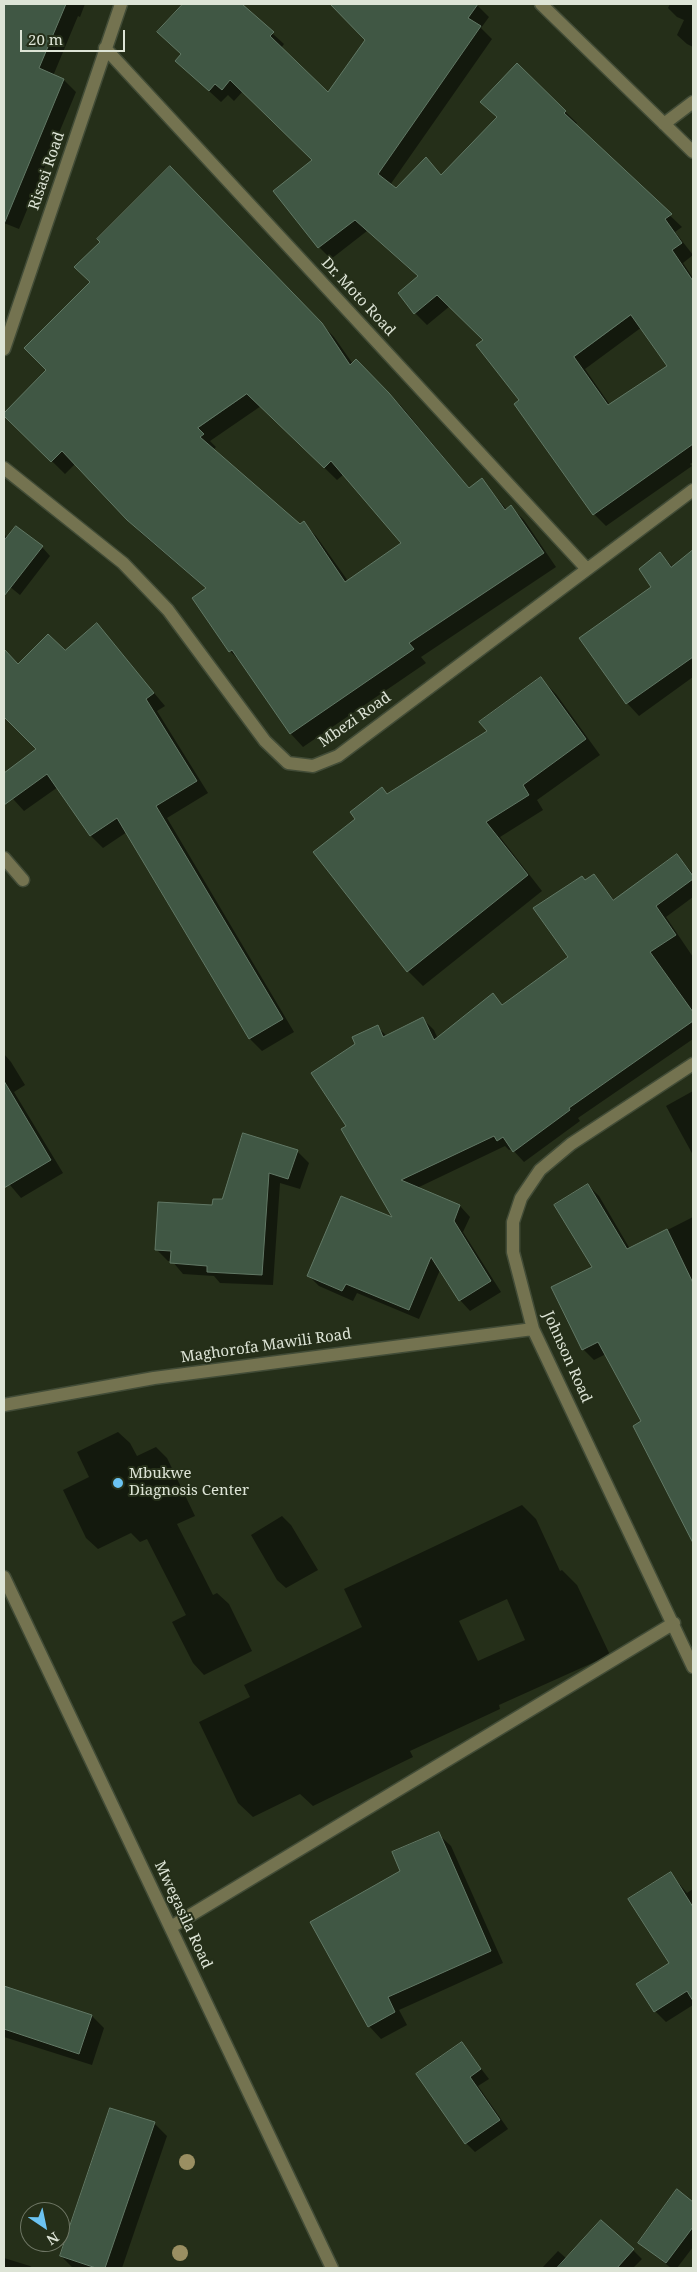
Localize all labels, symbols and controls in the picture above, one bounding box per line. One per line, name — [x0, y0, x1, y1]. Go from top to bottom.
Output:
scale bar — [22, 20, 128, 52]
text: 20 m — [28, 29, 63, 49]
street label: Risasi Road — [25, 130, 69, 212]
street label: Dr. Moto Road — [317, 254, 399, 340]
street label: Mbezi Road — [316, 689, 394, 751]
street label: Johnson Road — [539, 1308, 595, 1406]
street label: Maghorofa Mawili Road — [180, 1325, 352, 1367]
place label: Mbukwe Diagnosis Center — [129, 1465, 249, 1500]
marker: Mbukwe Diagnosis Center — [111, 1476, 125, 1490]
street label: Mwegasila Road — [150, 1859, 216, 1971]
north arrow — [20, 2202, 70, 2252]
text: N — [43, 2228, 63, 2250]

